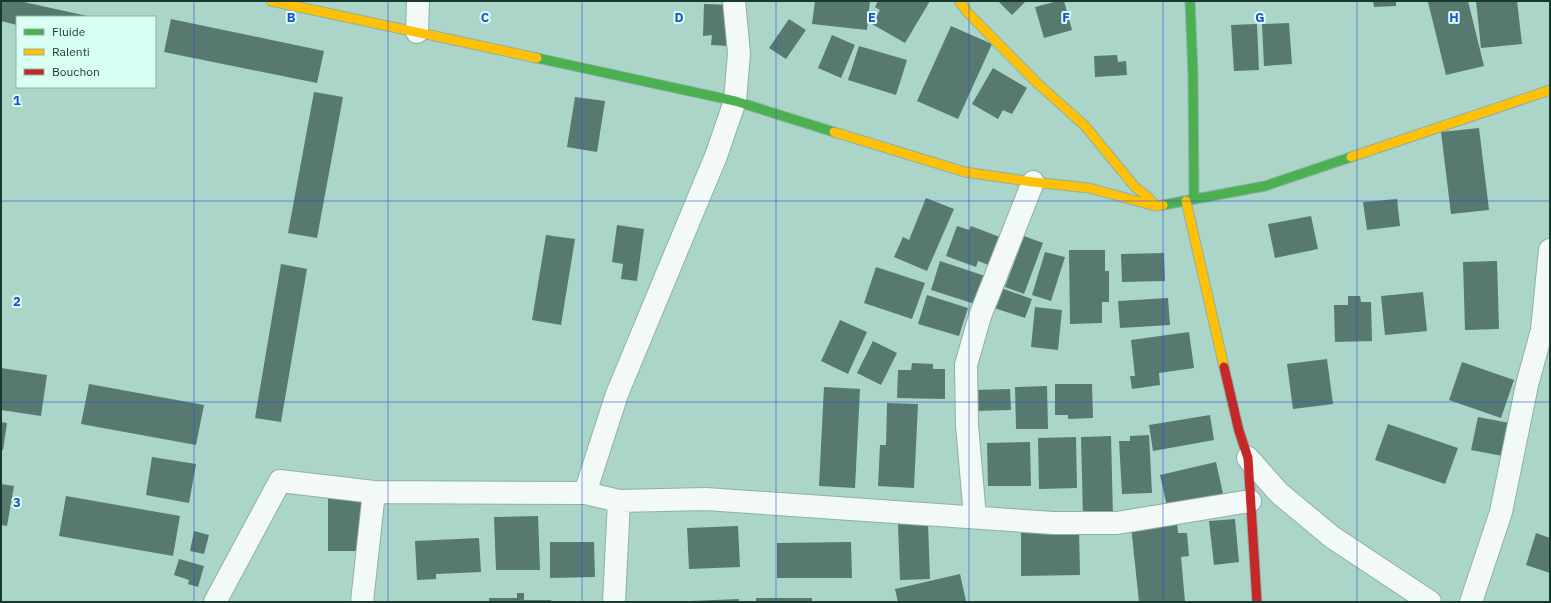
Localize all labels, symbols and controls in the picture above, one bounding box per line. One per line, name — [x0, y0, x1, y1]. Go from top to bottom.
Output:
text: B — [287, 9, 296, 26]
text: C — [481, 9, 490, 26]
text: D — [674, 9, 684, 26]
text: E — [868, 9, 876, 26]
text: F — [1062, 9, 1070, 26]
text: G — [1255, 9, 1265, 26]
text: H — [1449, 9, 1459, 26]
legend — [16, 16, 156, 88]
text: Fluide — [52, 24, 86, 39]
text: Ralenti — [52, 44, 90, 59]
text: Bouchon — [52, 64, 100, 79]
text: 1 — [13, 92, 21, 109]
text: 2 — [13, 293, 21, 310]
text: 3 — [13, 494, 21, 511]

